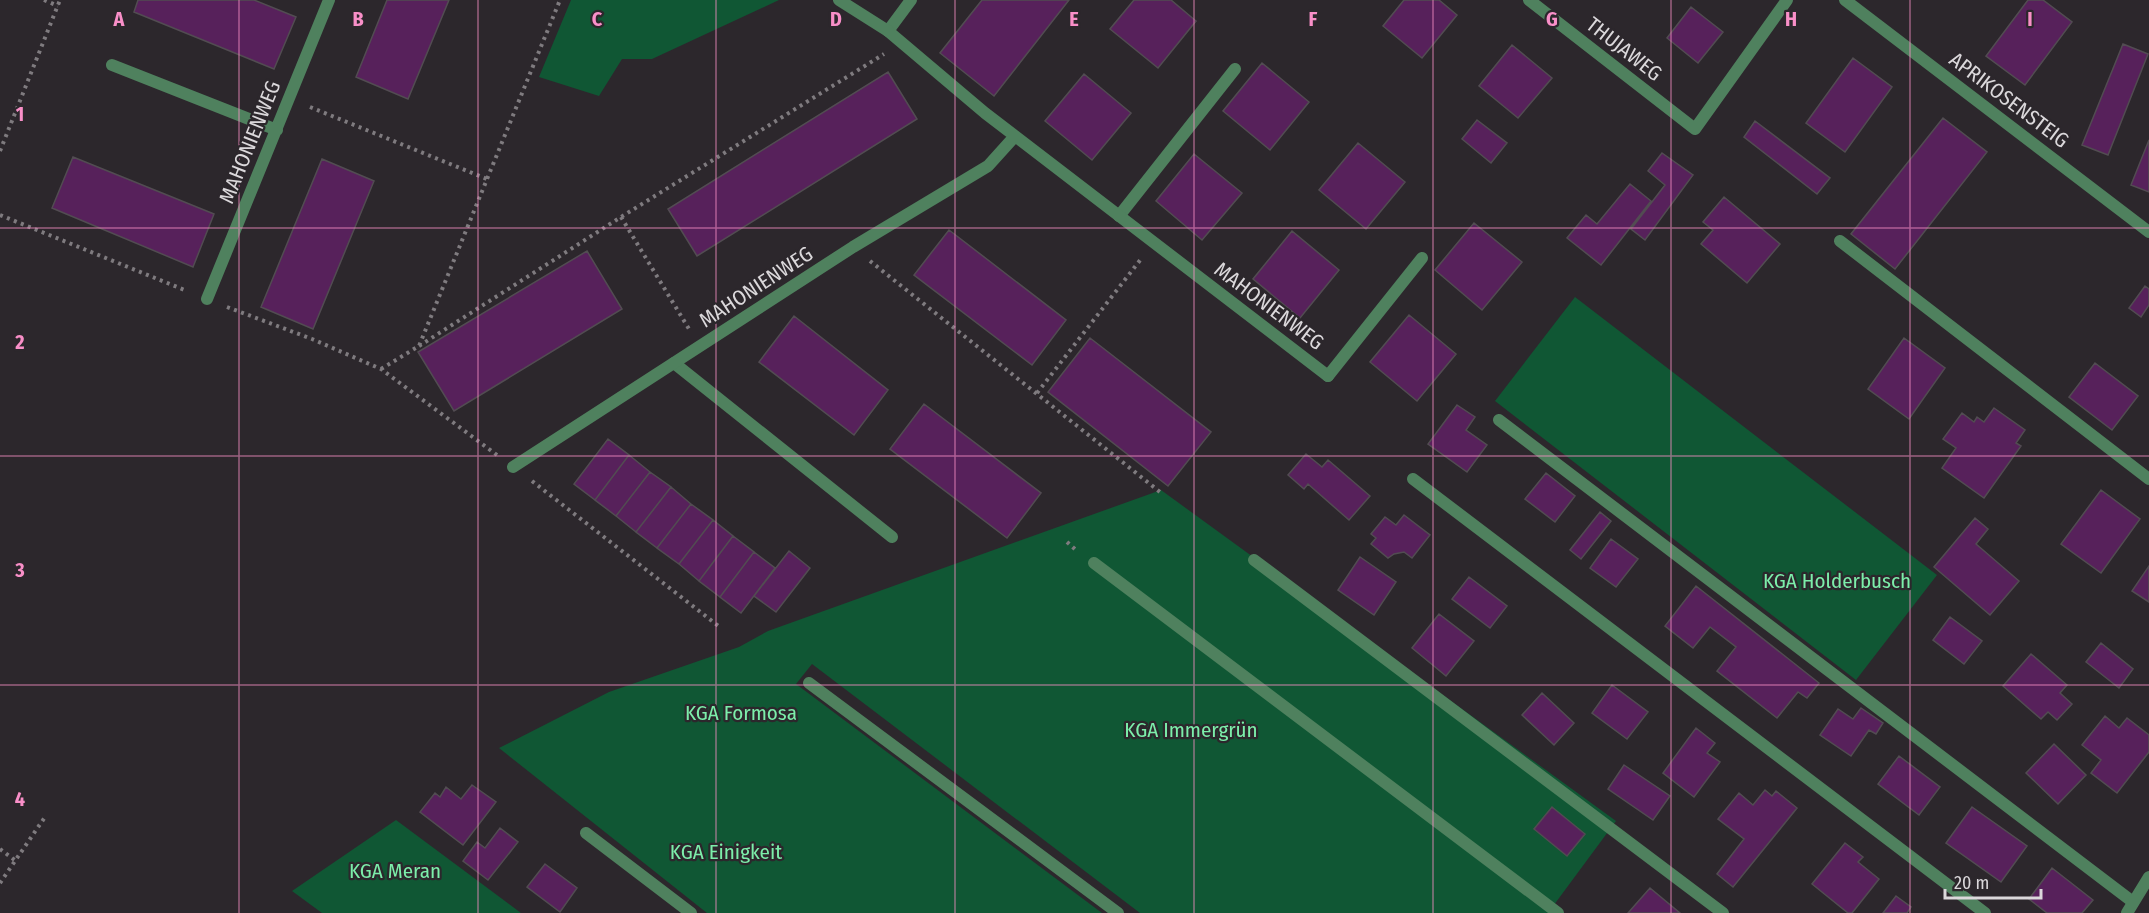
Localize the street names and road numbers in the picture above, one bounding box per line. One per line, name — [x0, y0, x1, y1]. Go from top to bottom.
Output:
street label: THUJAWEG — [1581, 11, 1667, 87]
street label: APRIKOSENSTEIG — [1944, 47, 2074, 153]
street label: MAHONIENWEG — [214, 77, 286, 207]
street label: MAHONIENWEG — [694, 241, 818, 333]
street label: MAHONIENWEG — [1209, 256, 1329, 356]

